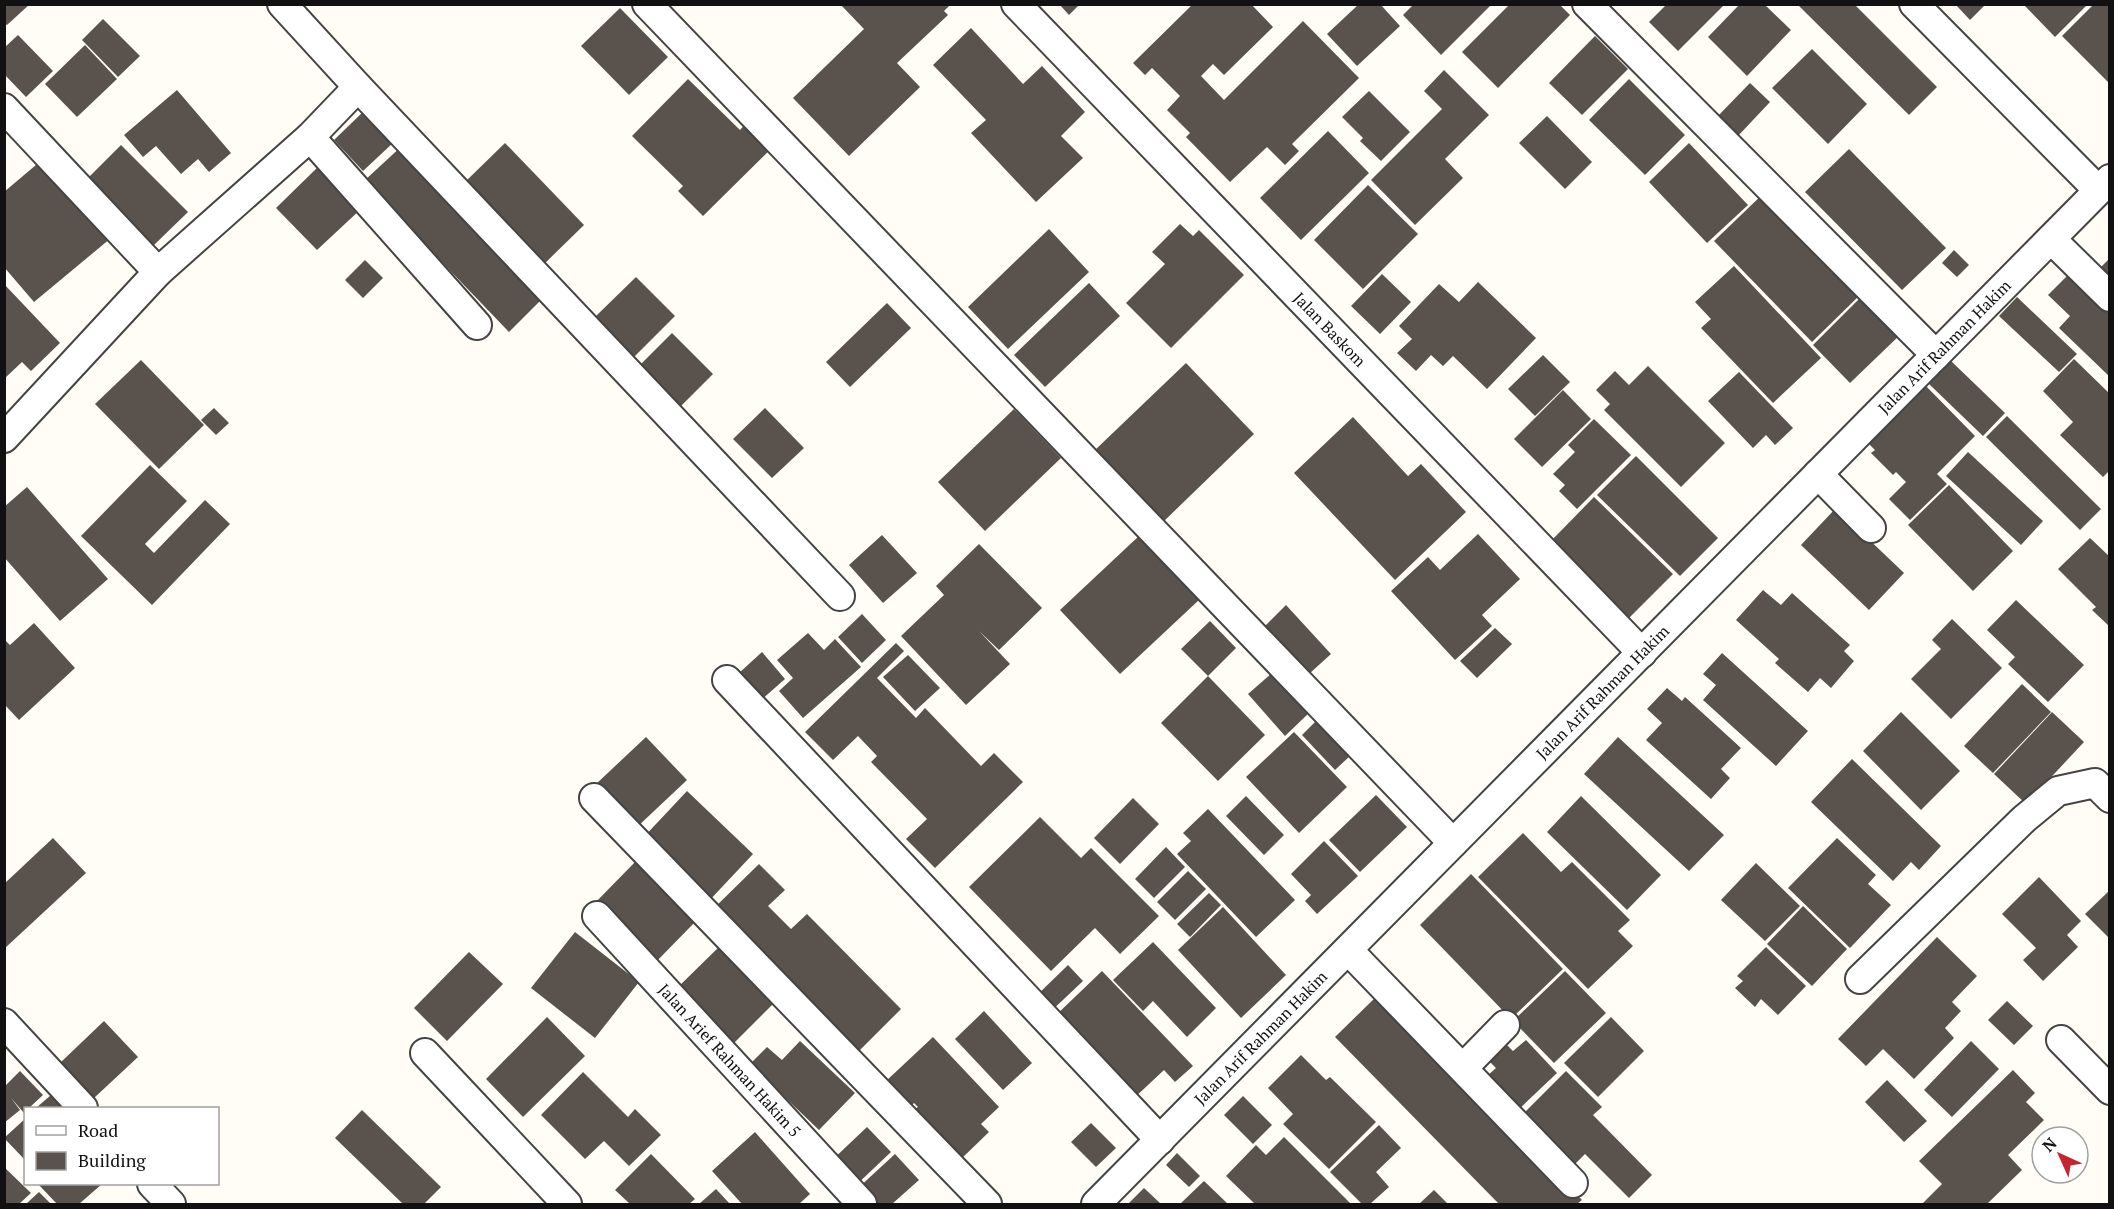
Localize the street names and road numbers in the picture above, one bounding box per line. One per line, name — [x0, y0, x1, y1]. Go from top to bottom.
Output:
street label: Jalan Arif Rahman Hakim — [1873, 275, 2016, 419]
street label: Jalan Baskom — [1289, 287, 1371, 371]
street label: Jalan Arif Rahman Hakim — [1531, 620, 1674, 764]
street label: Jalan Arif Rahman Hakim — [1189, 966, 1332, 1110]
street label: Jalan Arief Rahman Hakim 5 — [654, 979, 806, 1142]

